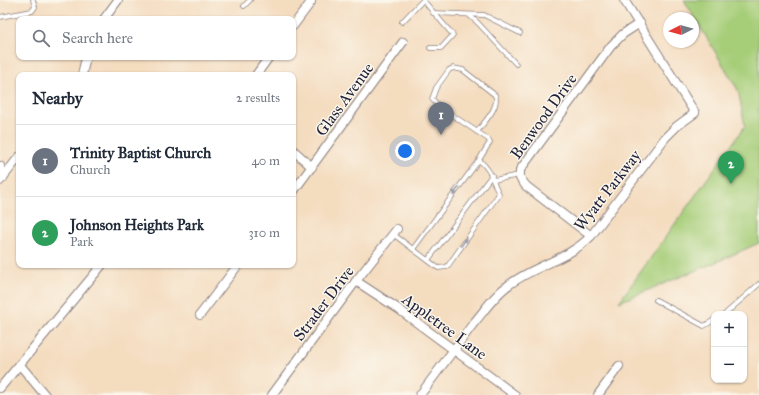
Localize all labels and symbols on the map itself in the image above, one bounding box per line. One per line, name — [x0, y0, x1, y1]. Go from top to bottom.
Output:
north arrow — [663, 12, 699, 48]
street label: Glass Avenue — [311, 59, 378, 140]
street label: Benwood Drive — [506, 70, 581, 163]
pin: 1 — [428, 102, 454, 135]
your location — [395, 141, 415, 161]
street label: Wyatt Parkway — [570, 146, 645, 235]
pin: 2 — [718, 151, 744, 184]
one-way arrow — [452, 186, 460, 196]
one-way arrow — [460, 237, 468, 247]
street label: Strader Drive — [289, 262, 358, 344]
street label: Appletree Lane — [398, 289, 491, 364]

